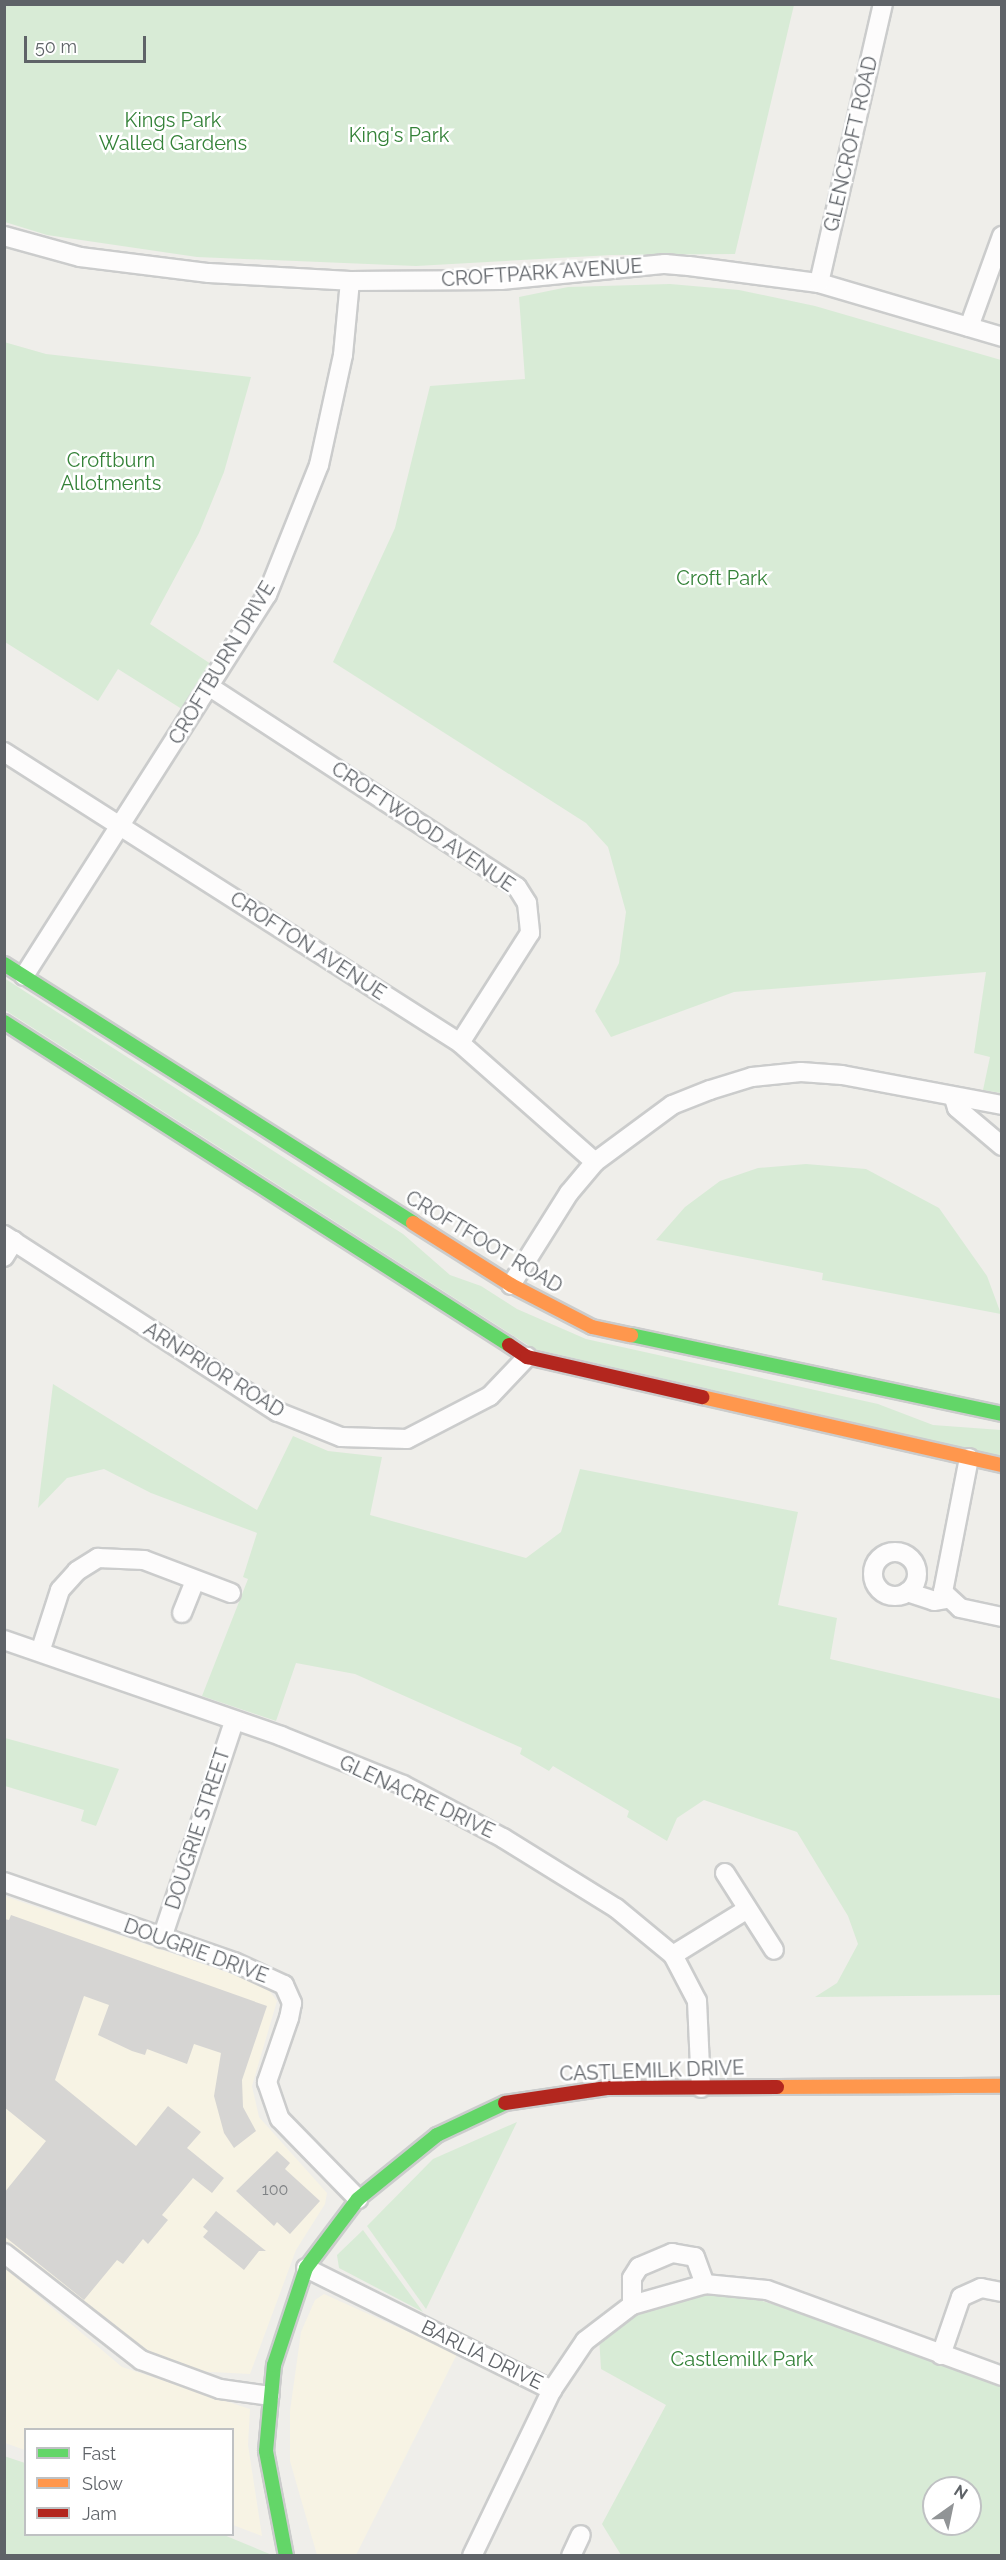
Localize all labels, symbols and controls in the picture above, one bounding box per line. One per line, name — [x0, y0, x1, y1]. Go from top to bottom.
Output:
scale bar — [27, 24, 148, 62]
text: 50 m — [35, 36, 77, 57]
street label: GLENCROFT ROAD — [819, 54, 883, 234]
park label: Kings Park Walled Gardens — [99, 108, 247, 155]
park label: King's Park — [349, 123, 449, 147]
street label: CROFTPARK AVENUE — [440, 254, 644, 292]
park label: Croftburn Allotments — [61, 448, 161, 495]
park label: Croft Park — [676, 566, 768, 590]
street label: CROFTBURN DRIVE — [164, 577, 280, 749]
street label: CROFTWOOD AVENUE — [327, 757, 519, 897]
street label: CROFTON AVENUE — [225, 886, 391, 1006]
street label: CROFTFOOT ROAD — [401, 1185, 567, 1299]
street label: ARNPRIOR ROAD — [139, 1317, 289, 1423]
street label: DOUGRIE STREET — [161, 1745, 235, 1913]
street label: GLENACRE DRIVE — [335, 1750, 499, 1844]
street label: DOUGRIE DRIVE — [120, 1914, 272, 1988]
street label: CASTLEMILK DRIVE — [559, 2056, 745, 2086]
house number: 100 — [262, 2180, 288, 2200]
street label: BARLIA DRIVE — [417, 2315, 547, 2395]
park label: Castlemilk Park — [671, 2347, 813, 2371]
legend — [24, 2428, 234, 2536]
text: Fast — [82, 2443, 116, 2464]
text: Slow — [82, 2473, 123, 2494]
north arrow — [922, 2476, 982, 2536]
text: N — [951, 2481, 971, 2503]
text: Jam — [82, 2503, 117, 2524]

